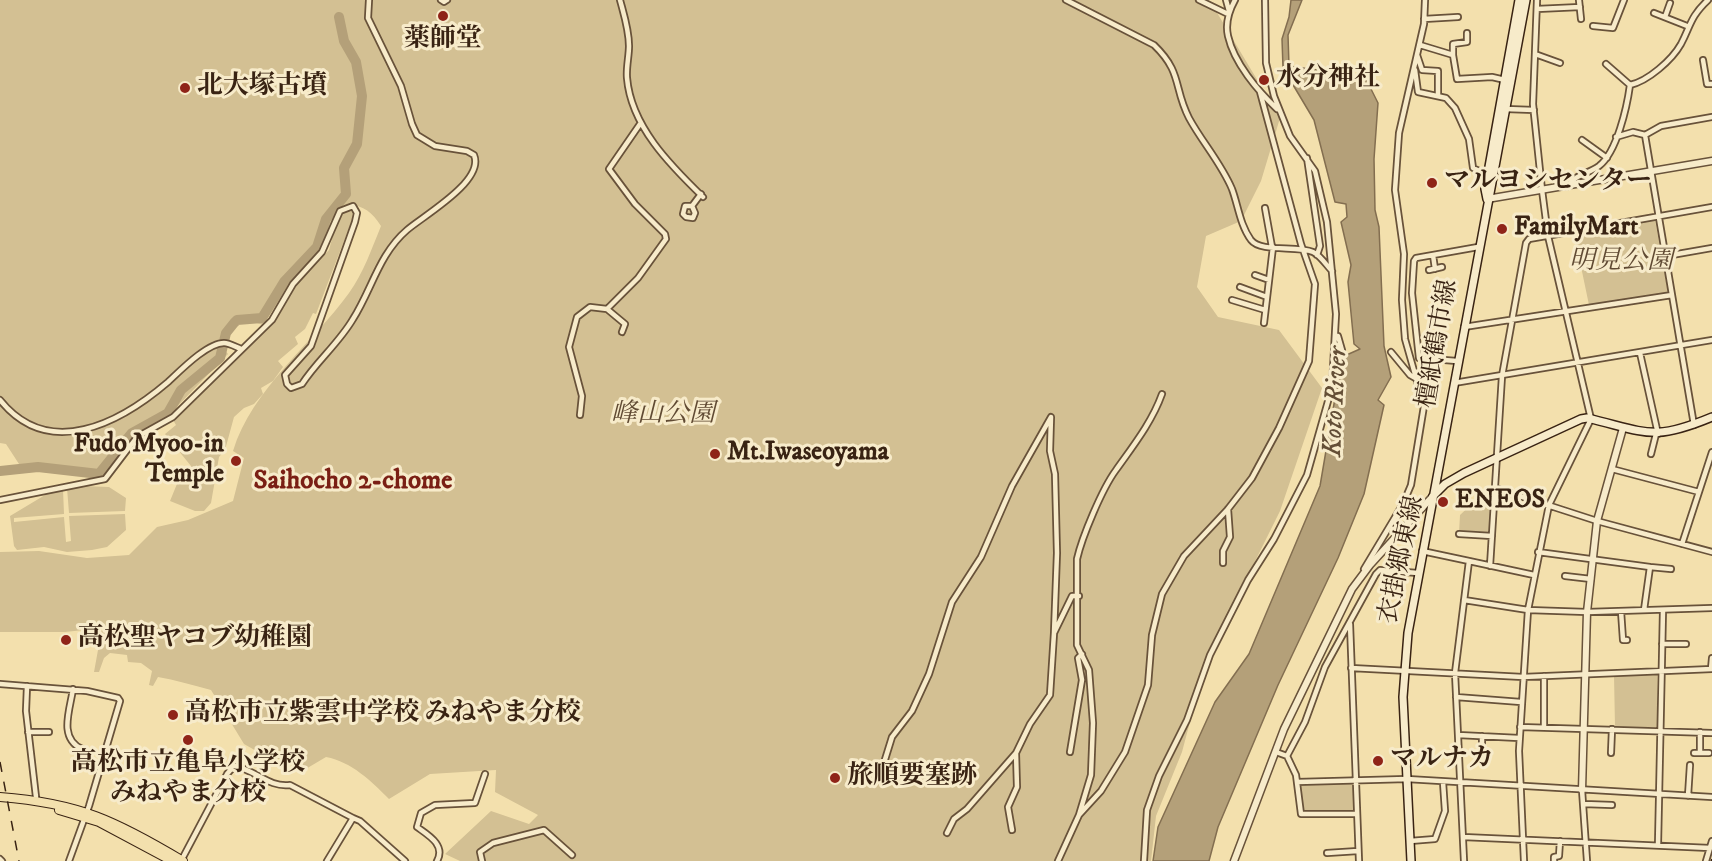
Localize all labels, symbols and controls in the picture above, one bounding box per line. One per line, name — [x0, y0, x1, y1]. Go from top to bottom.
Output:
marker: 薬師堂 — [436, 9, 450, 23]
place label: 薬師堂 — [404, 25, 482, 57]
place label: 水分神社 — [1276, 64, 1380, 96]
place label: 北大塚古墳 — [197, 72, 327, 104]
marker: 水分神社 — [1257, 73, 1271, 87]
marker: 北大塚古墳 — [178, 81, 192, 95]
place label: マルヨシセンター — [1444, 167, 1652, 199]
marker: マルヨシセンター — [1425, 176, 1439, 190]
place label: FamilyMart — [1514, 213, 1639, 245]
marker: FamilyMart — [1495, 222, 1509, 236]
park label: 明見公園 — [1569, 247, 1673, 279]
street label: 檀紙鶴市線 — [1412, 277, 1466, 411]
water label: Koto River — [1318, 346, 1356, 458]
park label: 峰山公園 — [611, 400, 715, 432]
place label: Fudo Myoo-in Temple — [73, 430, 224, 491]
place label: Mt.Iwaseoyama — [727, 438, 889, 470]
marker: Mt.Iwaseoyama — [708, 447, 722, 461]
marker: Fudo Myoo-in Temple — [229, 454, 243, 468]
district label: Saihocho 2-chome — [254, 466, 452, 498]
place label: ENEOS — [1455, 486, 1545, 518]
street label: 衣掛郷東線 — [1374, 493, 1432, 627]
marker: ENEOS — [1436, 495, 1450, 509]
place label: 高松聖ヤコブ幼稚園 — [78, 624, 312, 656]
marker: 高松聖ヤコブ幼稚園 — [59, 633, 73, 647]
place label: 高松市立紫雲中学校 みねやま分校 — [185, 699, 581, 731]
marker: 高松市立紫雲中学校 みねやま分校 — [166, 708, 180, 722]
marker: 高松市立亀阜小学校 みねやま分校 — [181, 733, 195, 747]
place label: マルナカ — [1390, 745, 1494, 777]
place label: 高松市立亀阜小学校 みねやま分校 — [71, 749, 305, 810]
marker: マルナカ — [1371, 754, 1385, 768]
place label: 旅順要塞跡 — [847, 762, 977, 794]
marker: 旅順要塞跡 — [828, 771, 842, 785]

